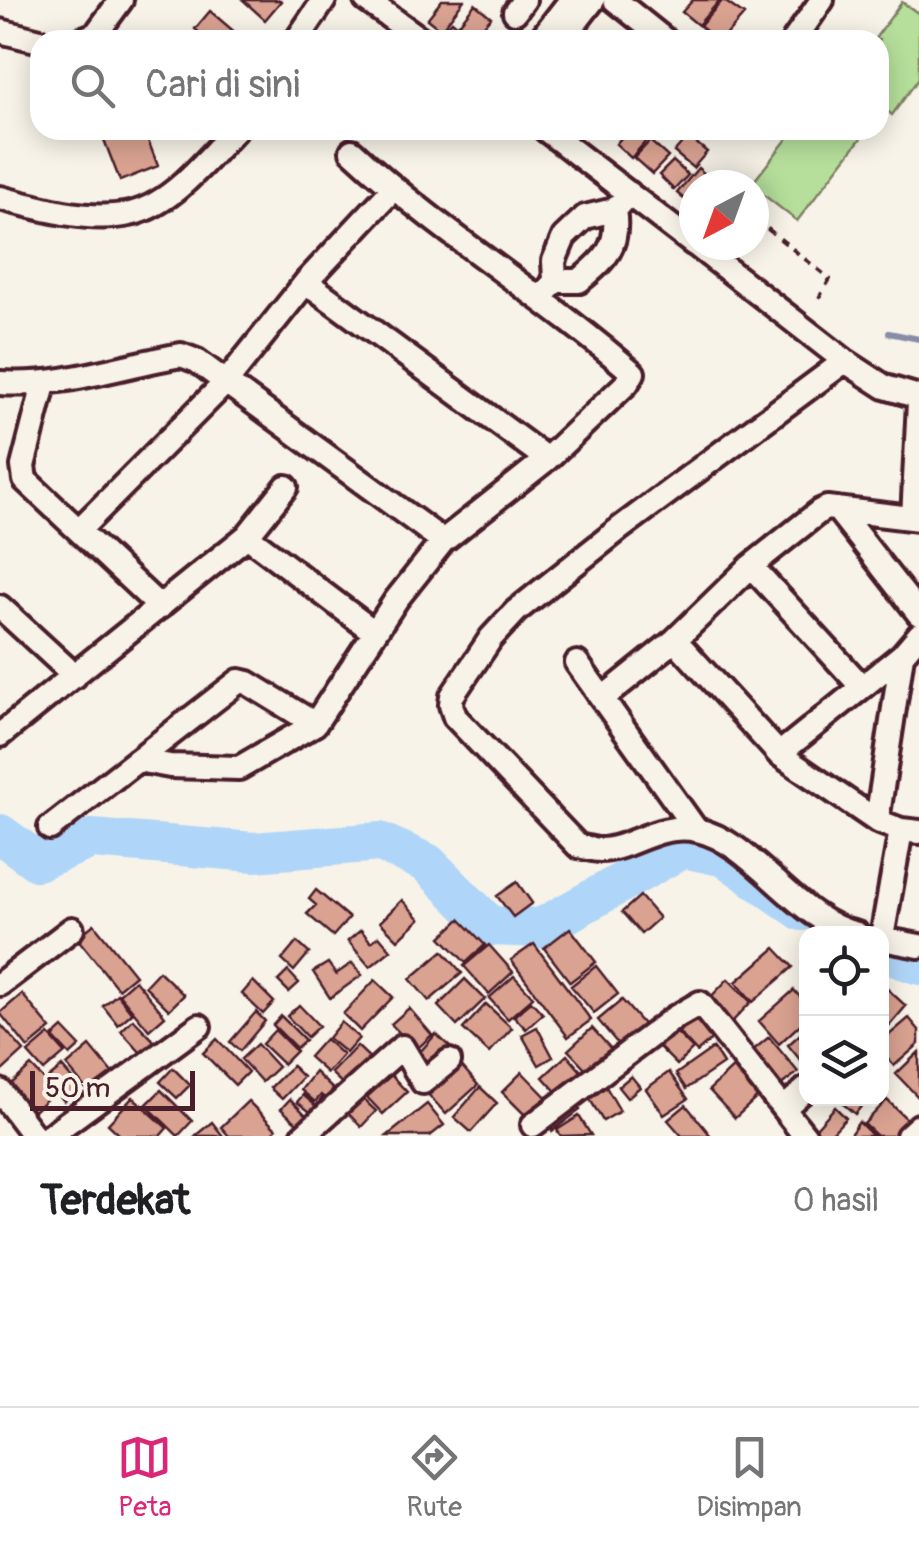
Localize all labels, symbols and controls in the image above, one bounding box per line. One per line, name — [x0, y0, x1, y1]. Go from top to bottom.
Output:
search box — [30, 30, 889, 140]
icon: search — [65, 58, 120, 113]
text: Cari di sini — [145, 61, 300, 109]
north arrow — [679, 170, 769, 260]
map controls — [799, 926, 889, 1106]
button: locate — [799, 926, 889, 1016]
button: layers — [799, 1016, 889, 1106]
scale bar — [30, 1066, 195, 1110]
text: 50 m — [45, 1071, 110, 1106]
text: Terdekat — [40, 1175, 190, 1227]
text: 0 hasil — [793, 1181, 879, 1221]
tab: Peta — [117, 1430, 172, 1525]
tab: Rute — [407, 1430, 462, 1525]
tab: Disimpan — [696, 1430, 802, 1525]

